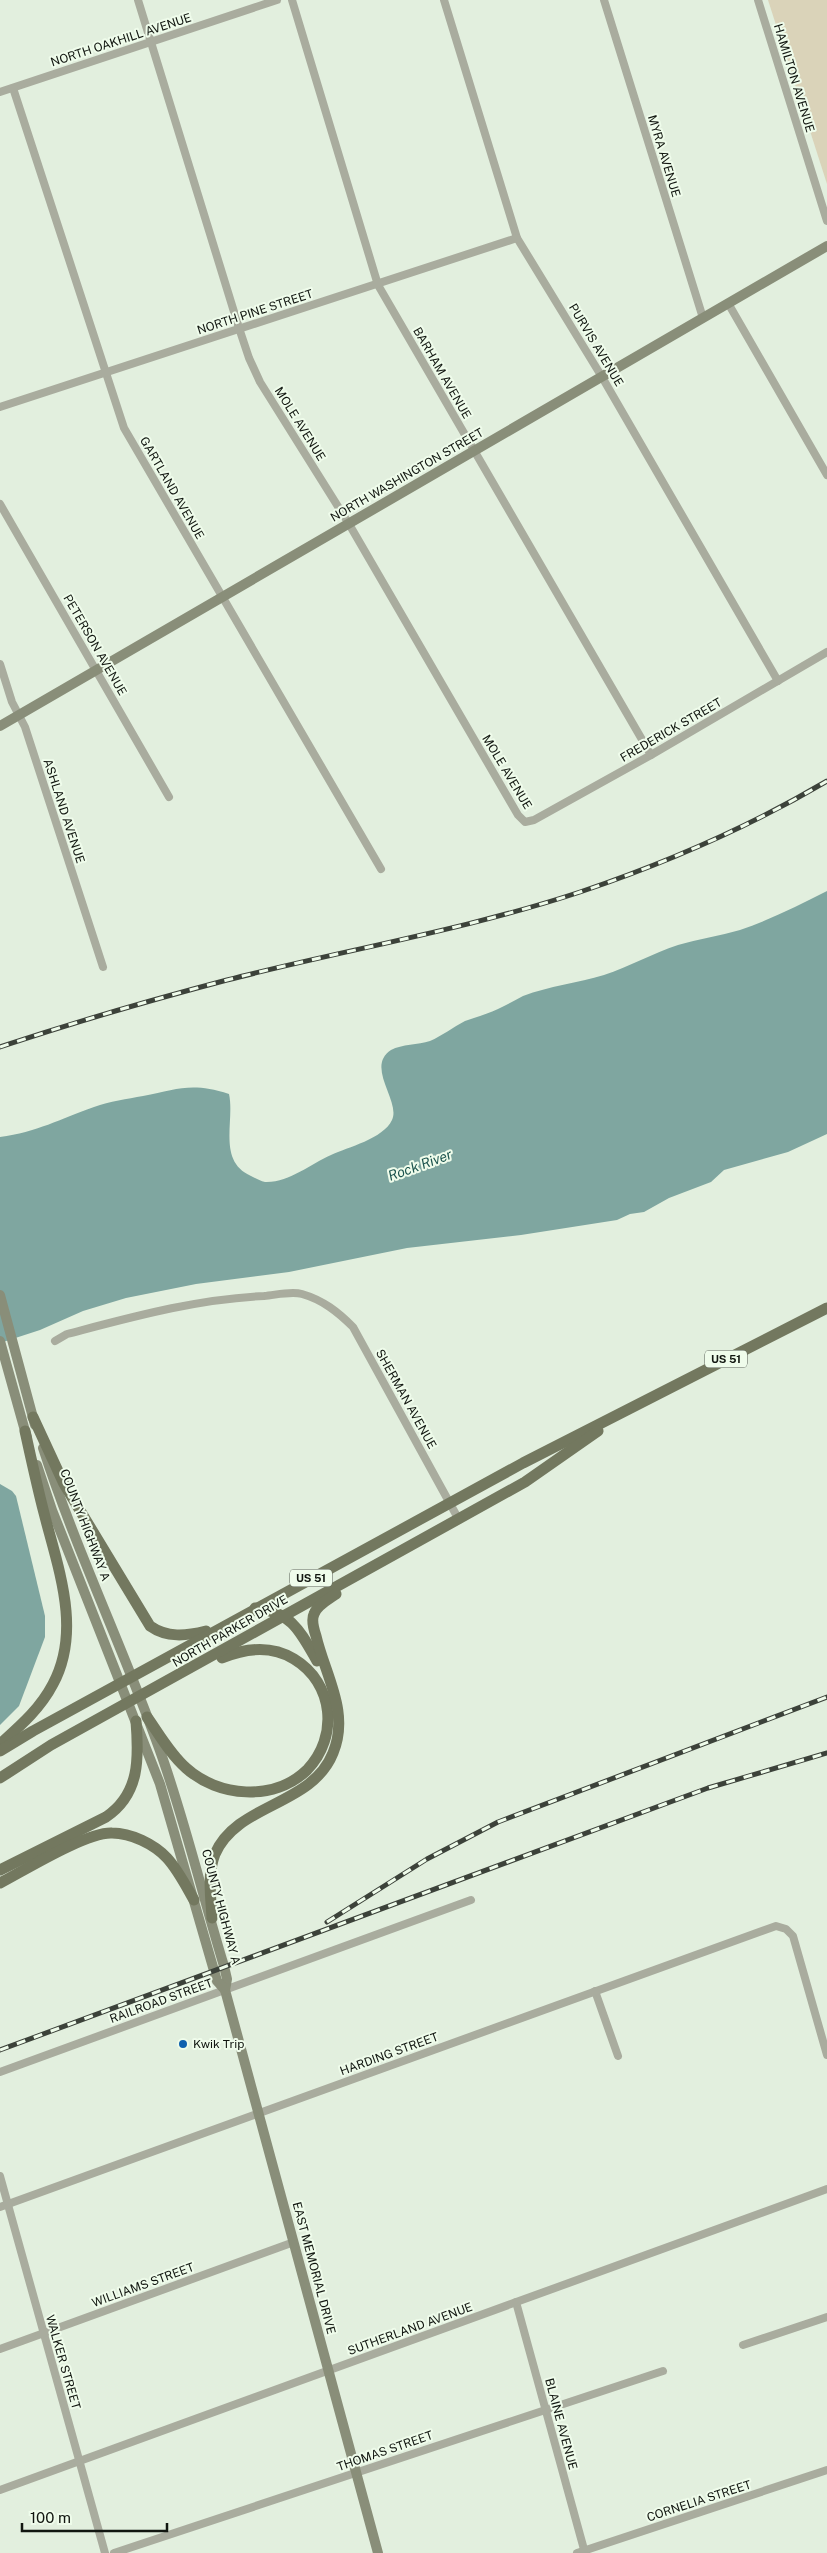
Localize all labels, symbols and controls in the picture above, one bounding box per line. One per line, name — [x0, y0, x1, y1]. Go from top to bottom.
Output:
street label: NORTH OAKHILL AVENUE — [49, 11, 193, 69]
street label: HAMILTON AVENUE — [771, 22, 817, 134]
street label: MYRA AVENUE — [645, 113, 683, 199]
street label: NORTH PINE STREET — [195, 287, 315, 337]
street label: PURVIS AVENUE — [566, 301, 626, 389]
street label: BARHAM AVENUE — [410, 325, 474, 421]
street label: MOLE AVENUE — [272, 385, 328, 463]
street label: NORTH WASHINGTON STREET — [328, 425, 486, 525]
street label: GARTLAND AVENUE — [137, 434, 207, 542]
street label: PETERSON AVENUE — [60, 592, 130, 698]
street label: FREDERICK STREET — [618, 695, 724, 765]
street label: MOLE AVENUE — [479, 732, 535, 812]
street label: ASHLAND AVENUE — [40, 757, 88, 865]
water label: Rock River — [386, 1146, 455, 1184]
street label: SHERMAN AVENUE — [373, 1347, 439, 1451]
road number: US 51 — [705, 1350, 747, 1368]
street label: COUNTY HIGHWAY A — [57, 1467, 113, 1583]
road number: US 51 — [290, 1570, 332, 1586]
street label: NORTH PARKER DRIVE — [170, 1592, 290, 1670]
street label: COUNTY HIGHWAY A — [199, 1848, 243, 1967]
street label: RAILROAD STREET — [108, 1976, 214, 2026]
street label: HARDING STREET — [338, 2030, 440, 2078]
place label: Kwik Trip — [193, 2037, 244, 2051]
marker: Kwik Trip — [177, 2038, 189, 2050]
street label: EAST MEMORIAL DRIVE — [290, 2200, 338, 2336]
street label: WILLIAMS STREET — [90, 2260, 196, 2310]
street label: SUTHERLAND AVENUE — [346, 2300, 474, 2358]
street label: WALKER STREET — [43, 2313, 83, 2411]
street label: BLAINE AVENUE — [542, 2377, 580, 2471]
street label: THOMAS STREET — [335, 2428, 435, 2474]
street label: CORNELIA STREET — [645, 2478, 753, 2524]
scale bar — [22, 2500, 168, 2532]
text: 100 m — [30, 2509, 71, 2526]

